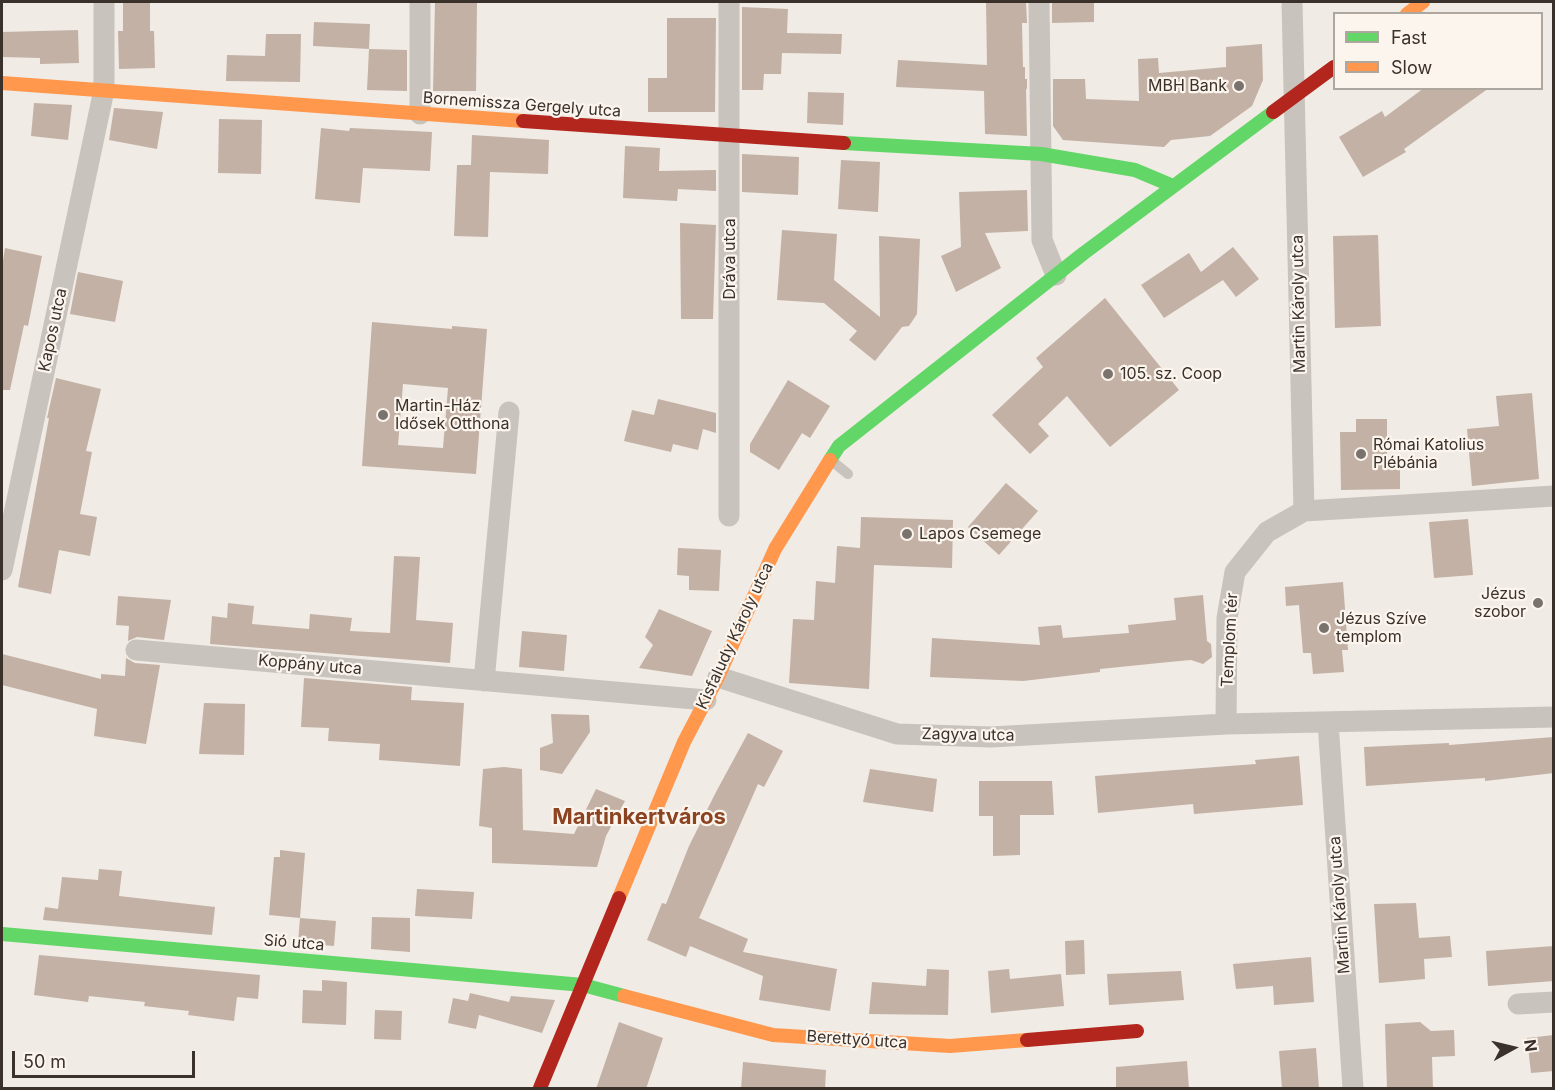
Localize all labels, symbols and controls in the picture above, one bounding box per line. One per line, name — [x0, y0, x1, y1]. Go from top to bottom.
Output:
legend — [1333, 12, 1543, 90]
text: Fast — [1391, 27, 1427, 48]
text: Slow — [1391, 57, 1432, 78]
place label: MBH Bank — [1148, 76, 1227, 96]
marker: MBH Bank — [1232, 79, 1246, 93]
street label: Bornemissza Gergely utca — [422, 88, 622, 122]
street label: Dráva utca — [720, 218, 740, 300]
street label: Martin Károly utca — [1288, 235, 1310, 373]
street label: Kapos utca — [35, 286, 71, 374]
place label: 105. sz. Coop — [1120, 364, 1222, 384]
marker: 105. sz. Coop — [1101, 367, 1115, 381]
place label: Martin-Ház Idősek Otthona — [395, 396, 510, 434]
marker: Martin-Ház Idősek Otthona — [376, 408, 390, 422]
place label: Római Katolius Plébánia — [1373, 435, 1484, 473]
marker: Római Katolius Plébánia — [1354, 447, 1368, 461]
place label: Lapos Csemege — [919, 524, 1041, 544]
marker: Lapos Csemege — [900, 527, 914, 541]
street label: Kisfaludy Károly utca — [692, 559, 778, 713]
place label: Jézus szobor — [1474, 584, 1526, 622]
street label: Templom tér — [1218, 592, 1242, 688]
marker: Jézus szobor — [1531, 596, 1545, 610]
place label: Jézus Szíve templom — [1336, 609, 1426, 647]
marker: Jézus Szíve templom — [1317, 621, 1331, 635]
street label: Koppány utca — [257, 651, 363, 679]
street label: Zagyva utca — [921, 725, 1015, 745]
district label: Martinkertváros — [552, 804, 726, 830]
street label: Martin Károly utca — [1326, 835, 1354, 975]
street label: Sió utca — [263, 931, 325, 955]
north arrow — [1483, 1018, 1543, 1078]
street label: Berettyó utca — [806, 1027, 908, 1053]
text: N — [1520, 1038, 1542, 1053]
scale bar — [15, 1039, 198, 1077]
text: 50 m — [23, 1051, 66, 1072]

